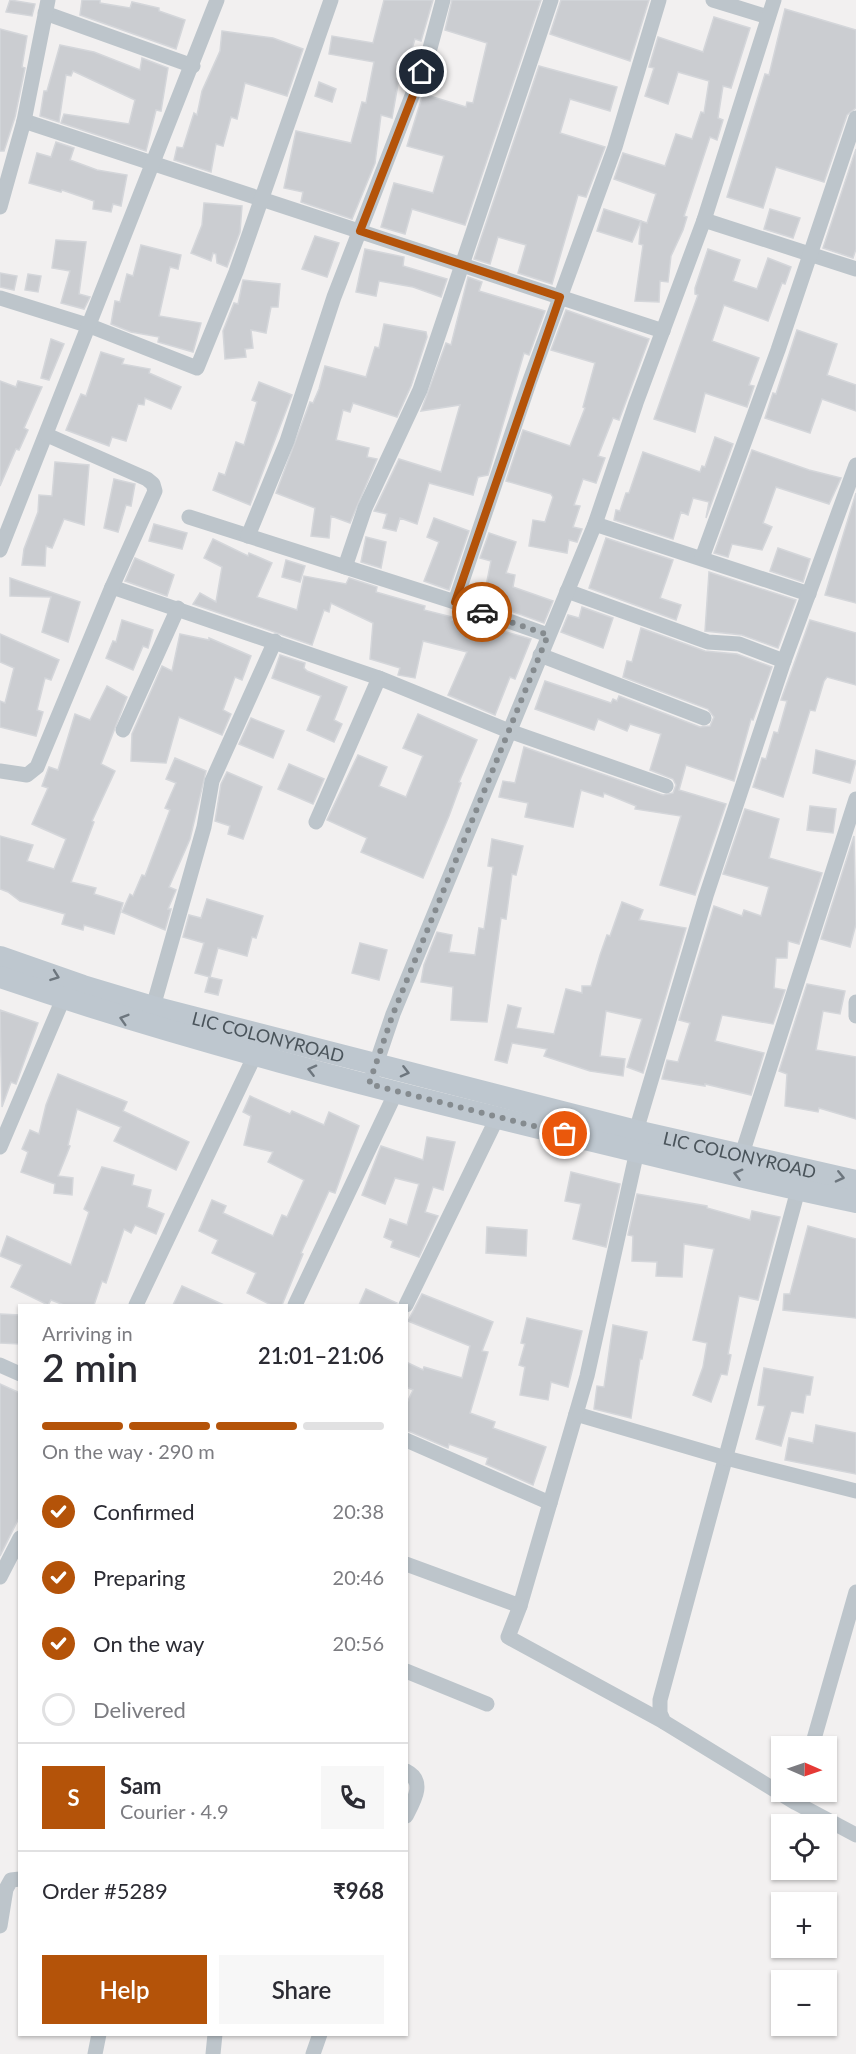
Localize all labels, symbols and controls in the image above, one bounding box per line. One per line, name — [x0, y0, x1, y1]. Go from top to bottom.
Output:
pin — [396, 46, 447, 97]
icon: home — [405, 55, 438, 88]
courier — [452, 582, 512, 642]
icon: car — [466, 596, 499, 629]
one-way arrow — [49, 969, 60, 982]
street label: LIC COLONYROAD — [190, 1007, 347, 1067]
one-way arrow — [119, 1014, 130, 1026]
one-way arrow — [400, 1064, 410, 1077]
one-way arrow — [308, 1065, 318, 1077]
pin — [539, 1108, 590, 1159]
icon: bag — [548, 1117, 581, 1150]
street label: LIC COLONYROAD — [661, 1127, 818, 1183]
one-way arrow — [733, 1169, 743, 1182]
one-way arrow — [834, 1170, 844, 1183]
text: Arriving in — [42, 1321, 133, 1345]
text: 21:01–21:06 — [258, 1342, 384, 1369]
text: 2 min — [42, 1344, 138, 1390]
text: On the way · 290 m — [42, 1439, 215, 1463]
icon: check — [42, 1495, 75, 1528]
text: Confirmed — [93, 1498, 195, 1525]
text: 20:38 — [333, 1499, 384, 1523]
icon: check — [42, 1561, 75, 1594]
text: Preparing — [93, 1564, 185, 1591]
text: 20:46 — [333, 1565, 384, 1589]
icon: check — [42, 1627, 75, 1660]
text: On the way — [93, 1630, 204, 1657]
text: 20:56 — [333, 1631, 384, 1655]
text: Delivered — [93, 1696, 186, 1723]
north arrow — [771, 1736, 837, 1802]
map controls — [771, 1736, 837, 2036]
button: phone — [321, 1766, 384, 1829]
text: Sam — [120, 1772, 162, 1799]
text: S — [67, 1784, 80, 1811]
text: Courier · 4.9 — [120, 1799, 229, 1823]
button: locate — [771, 1814, 837, 1880]
text: Order #5289 — [42, 1877, 168, 1904]
text: ₹968 — [333, 1877, 384, 1904]
button: + — [771, 1892, 837, 1958]
button: Help — [42, 1955, 207, 2024]
button: Share — [219, 1955, 384, 2024]
button: − — [771, 1970, 837, 2036]

